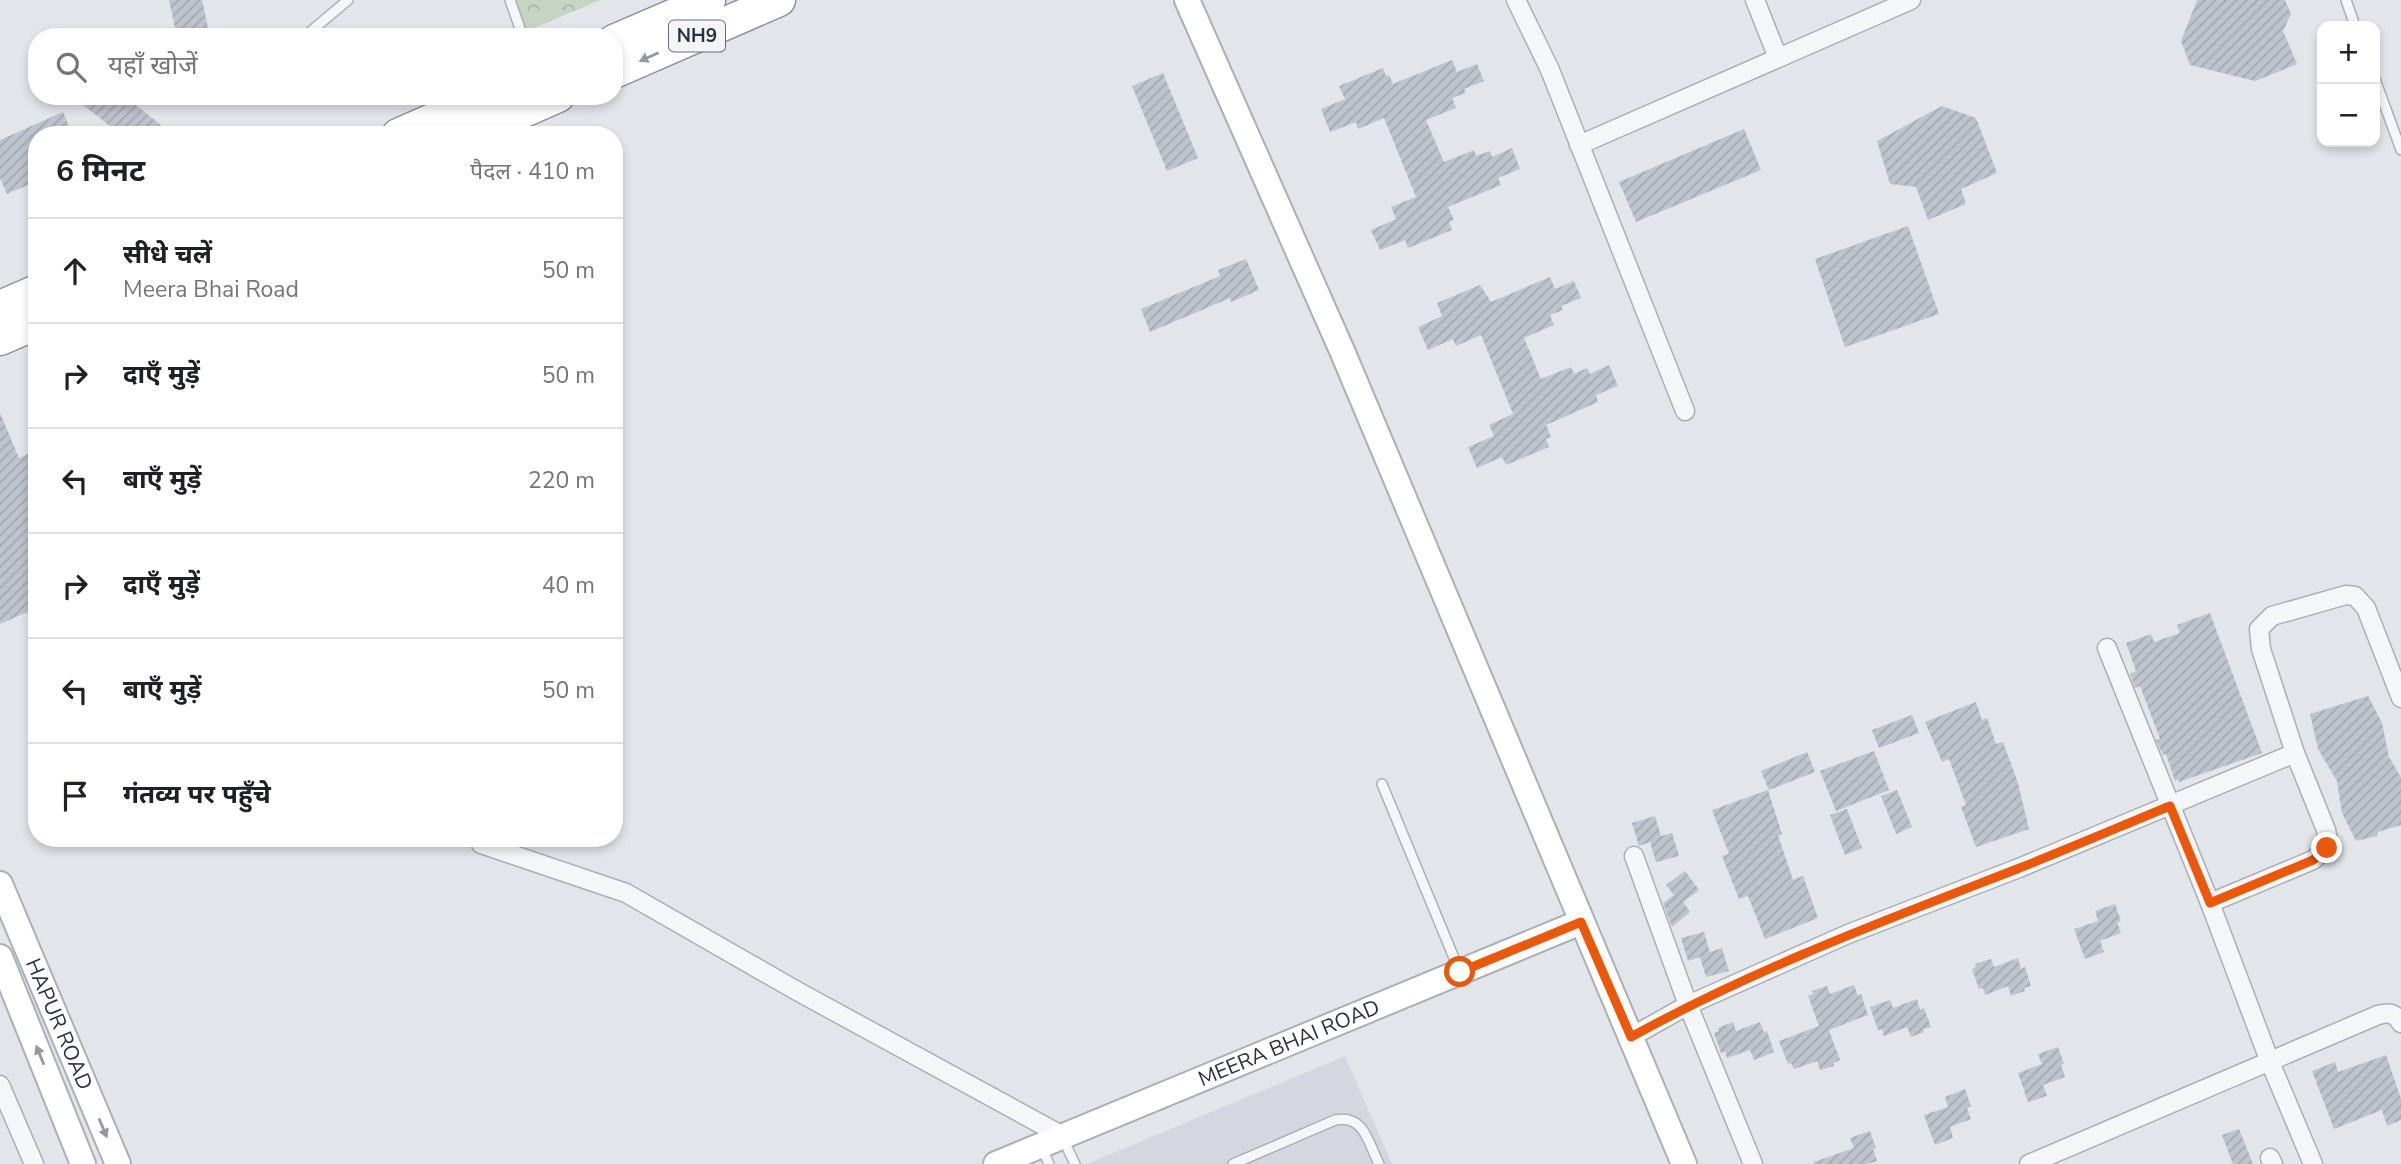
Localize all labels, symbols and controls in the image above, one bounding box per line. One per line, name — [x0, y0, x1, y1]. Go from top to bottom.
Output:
road number: NH9 — [669, 20, 725, 52]
map controls — [2317, 21, 2380, 147]
button: + — [2317, 21, 2380, 84]
search box — [28, 28, 623, 105]
icon: search — [52, 48, 90, 86]
text: यहाँ खोजें — [108, 48, 198, 83]
one-way arrow — [638, 51, 659, 62]
button: − — [2317, 84, 2380, 147]
text: 6 मिनट — [56, 151, 145, 192]
text: पैदल · 410 m — [470, 156, 595, 187]
text: सीधे चलें — [123, 237, 212, 272]
icon: ahead — [56, 252, 94, 290]
text: 50 m — [542, 255, 595, 286]
text: Meera Bhai Road — [123, 274, 299, 305]
icon: right — [56, 357, 94, 395]
text: दाएँ मुड़ें — [123, 357, 200, 392]
text: 50 m — [542, 360, 595, 391]
icon: left — [56, 462, 94, 500]
text: बाएँ मुड़ें — [123, 462, 201, 497]
text: 220 m — [528, 465, 595, 496]
icon: right — [56, 567, 94, 605]
text: दाएँ मुड़ें — [123, 567, 200, 602]
text: 40 m — [542, 570, 595, 601]
icon: left — [56, 672, 94, 710]
text: बाएँ मुड़ें — [123, 672, 201, 707]
text: 50 m — [542, 675, 595, 706]
icon: arrive — [56, 777, 94, 815]
text: गंतव्य पर पहुँचे — [123, 777, 271, 812]
route end — [2311, 832, 2342, 863]
street label: HAPUR ROAD — [19, 954, 99, 1094]
route start — [1444, 956, 1475, 987]
street label: MEERA BHAI ROAD — [1194, 993, 1384, 1093]
one-way arrow — [34, 1045, 45, 1066]
one-way arrow — [98, 1117, 109, 1138]

